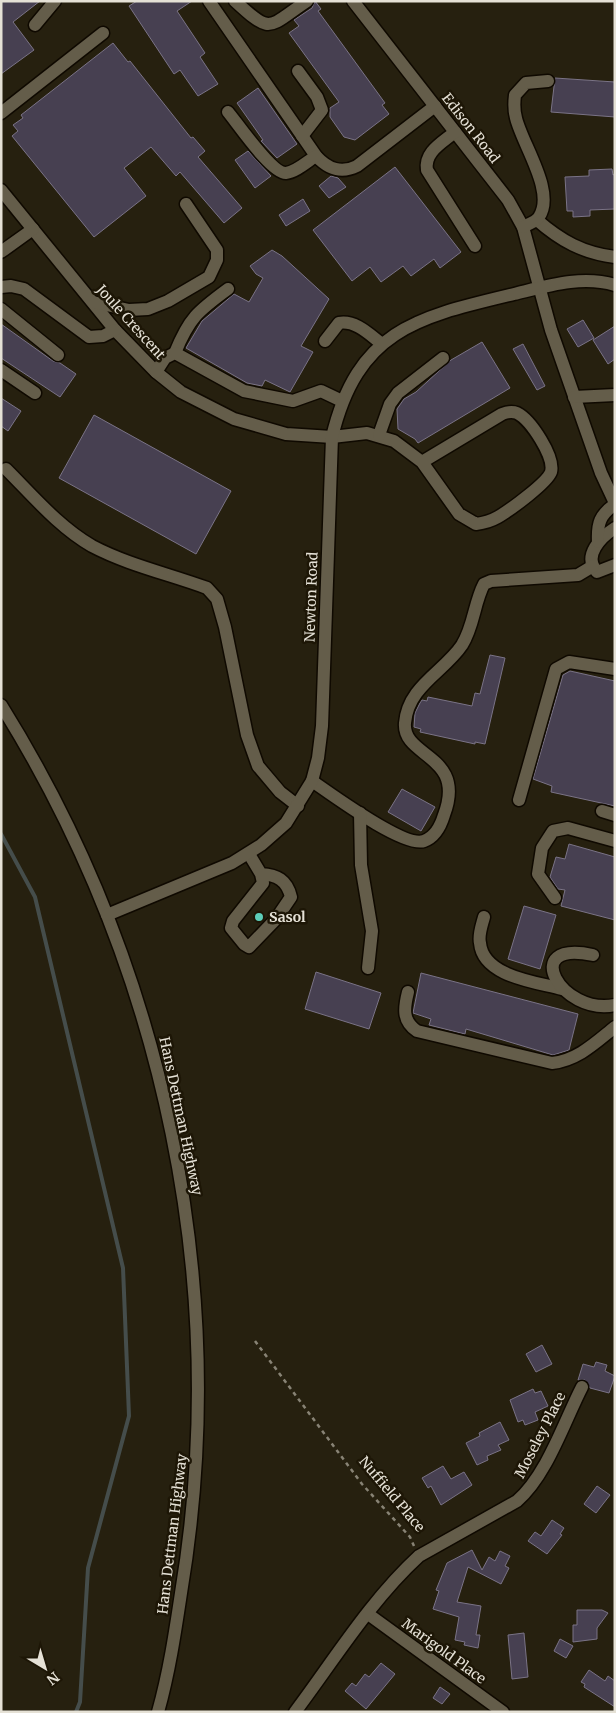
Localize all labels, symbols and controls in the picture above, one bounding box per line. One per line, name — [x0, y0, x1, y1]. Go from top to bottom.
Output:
street label: Edison Road — [438, 89, 504, 167]
street label: Joule Crescent — [92, 280, 170, 364]
street label: Newton Road — [300, 551, 322, 642]
place label: Sasol — [269, 908, 306, 926]
marker: Sasol — [253, 911, 265, 923]
street label: Hans Dettman Highway — [155, 1035, 207, 1198]
street label: Moseley Place — [511, 1389, 569, 1481]
street label: Hans Dettman Highway — [153, 1452, 191, 1615]
street label: Nuffield Place — [355, 1453, 429, 1535]
street label: Marigold Place — [398, 1614, 490, 1688]
north arrow — [20, 1643, 70, 1693]
text: N — [43, 1668, 63, 1689]

